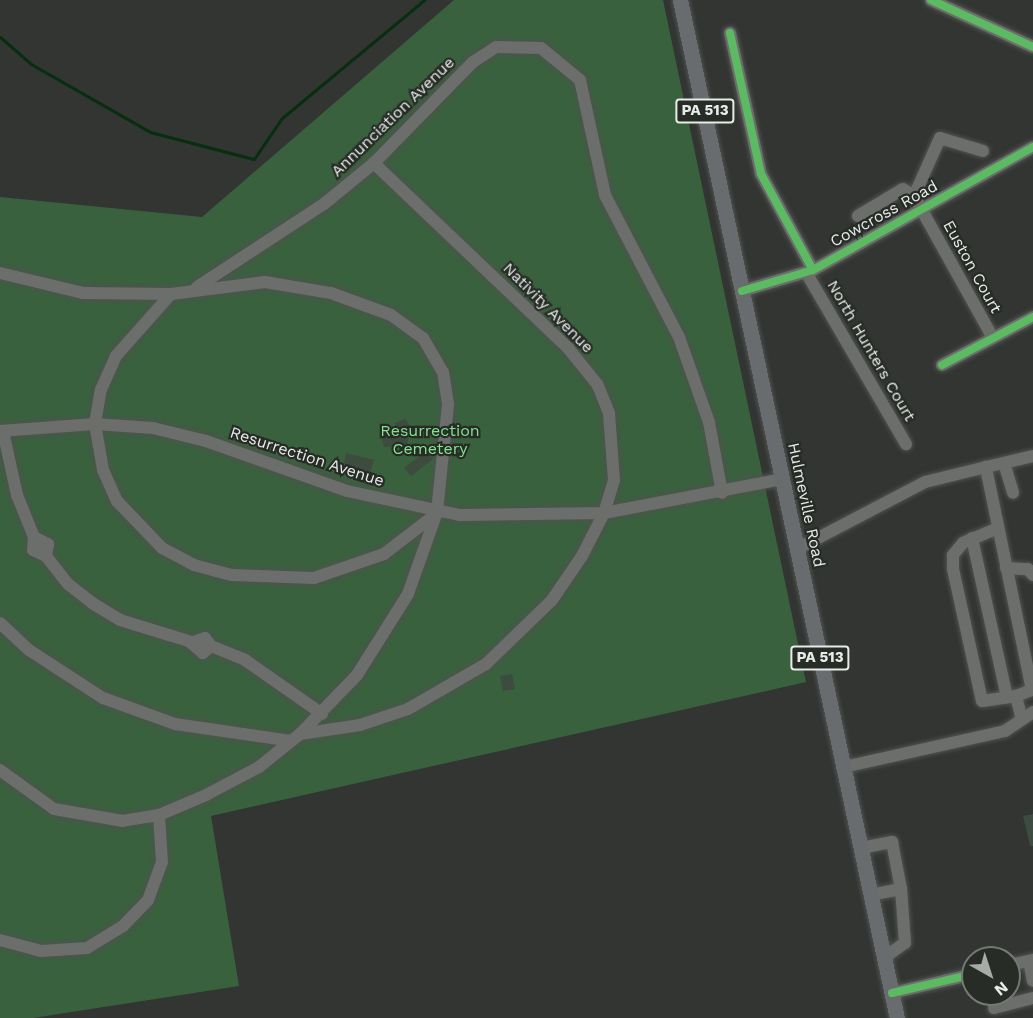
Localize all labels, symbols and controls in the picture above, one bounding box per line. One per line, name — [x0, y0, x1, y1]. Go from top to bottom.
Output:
street label: Annunciation Avenue — [327, 53, 459, 181]
road number: PA 513 — [675, 99, 735, 123]
street label: Cowcross Road — [827, 177, 941, 251]
street label: Euston Court — [939, 217, 1005, 317]
street label: Nativity Avenue — [498, 258, 598, 358]
street label: North Hunters Court — [823, 277, 919, 425]
park label: Resurrection Cemetery — [380, 421, 480, 459]
street label: Resurrection Avenue — [227, 423, 387, 491]
street label: Hulmeville Road — [783, 441, 829, 569]
road number: PA 513 — [790, 646, 850, 670]
north arrow — [961, 946, 1021, 1006]
text: N — [991, 978, 1012, 1000]

